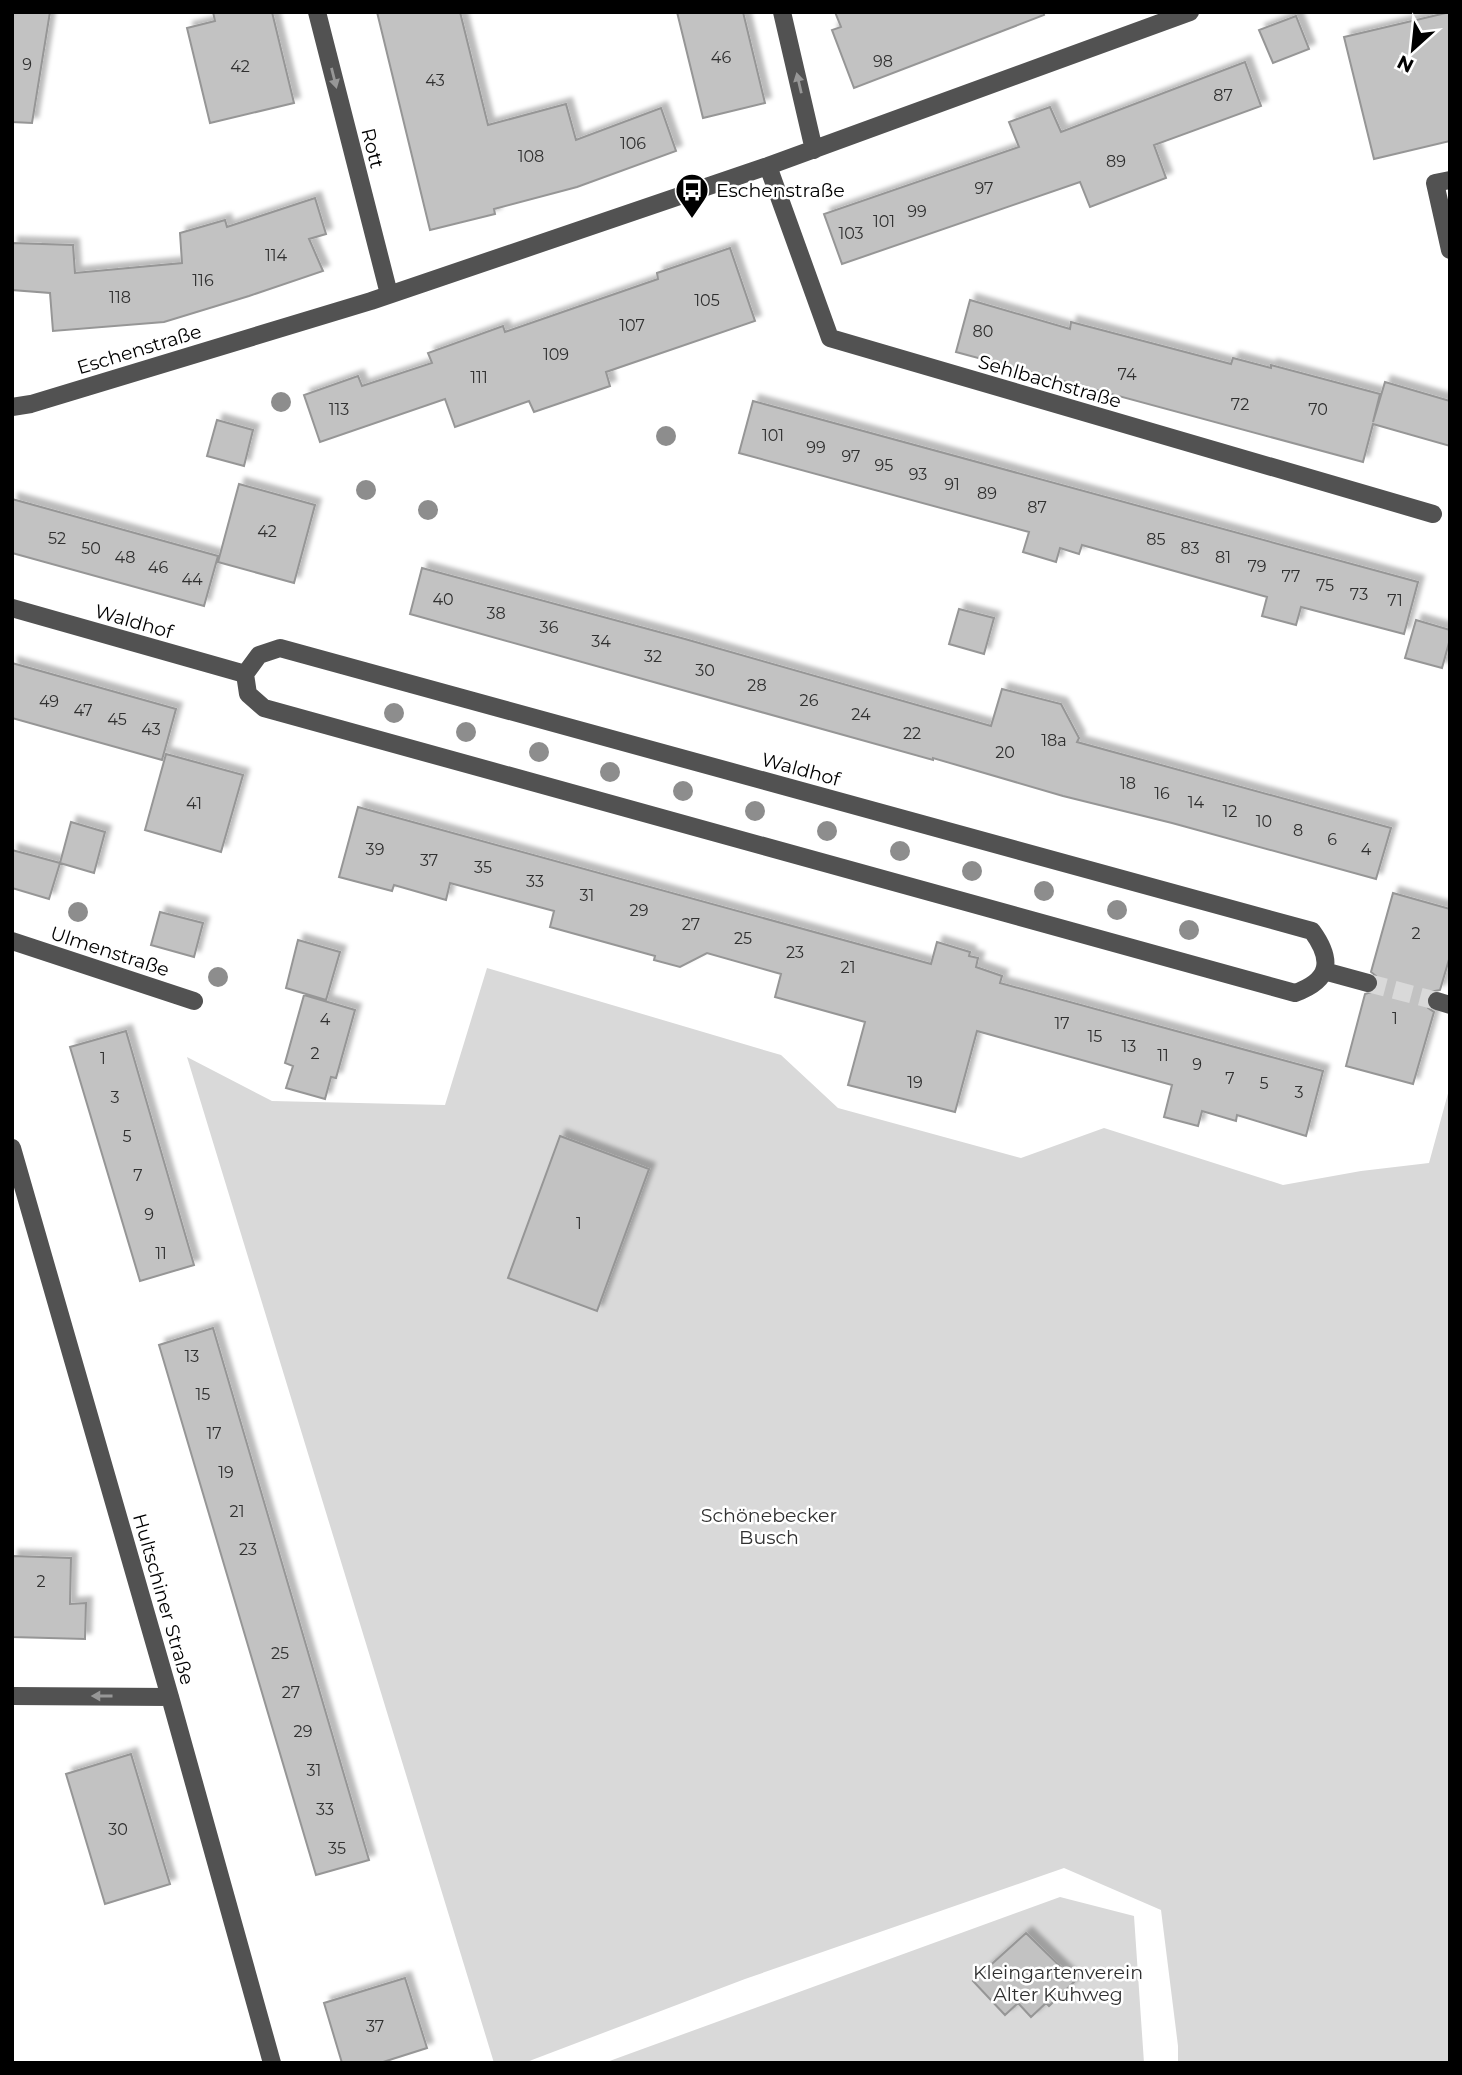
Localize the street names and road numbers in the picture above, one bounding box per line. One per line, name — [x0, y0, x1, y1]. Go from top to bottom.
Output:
street label: Rott — [356, 126, 389, 171]
street label: Eschenstraße — [74, 320, 204, 379]
street label: Sehlbachstraße — [976, 350, 1124, 413]
street label: Waldhof — [92, 599, 177, 644]
street label: Waldhof — [759, 748, 844, 791]
street label: Ulmenstraße — [47, 921, 172, 982]
street label: Hultschiner Straße — [128, 1511, 199, 1687]

